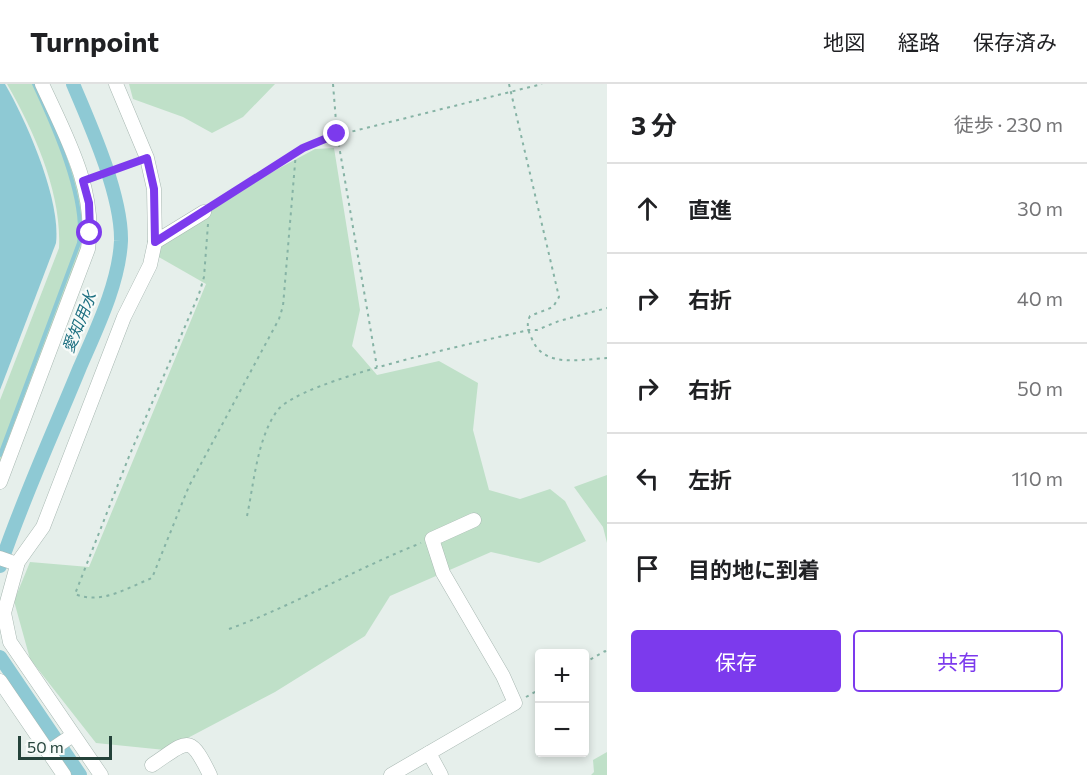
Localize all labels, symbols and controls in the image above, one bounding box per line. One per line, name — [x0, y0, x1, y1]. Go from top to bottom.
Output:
text: Turnpoint — [30, 24, 159, 58]
text: 地図 — [823, 29, 865, 54]
text: 経路 — [898, 29, 940, 54]
text: 保存済み — [973, 29, 1057, 54]
text: 3 分 — [631, 109, 677, 140]
text: 徒歩 · 230 m — [954, 112, 1063, 136]
route end — [323, 120, 349, 146]
icon: ahead — [631, 192, 664, 225]
text: 直進 — [688, 196, 732, 223]
text: 30 m — [1017, 196, 1063, 220]
route start — [76, 219, 102, 245]
icon: right — [631, 282, 664, 315]
text: 右折 — [688, 286, 732, 313]
text: 40 m — [1017, 286, 1063, 310]
water label: 愛知用水 — [58, 287, 100, 355]
icon: right — [631, 372, 664, 405]
text: 右折 — [688, 376, 732, 403]
text: 50 m — [1017, 376, 1063, 400]
icon: left — [631, 462, 664, 495]
text: 左折 — [688, 466, 732, 493]
text: 110 m — [1012, 466, 1063, 490]
icon: arrive — [631, 552, 664, 585]
text: 目的地に到着 — [688, 556, 820, 583]
button: 保存 — [631, 630, 841, 692]
button: 共有 — [853, 630, 1063, 692]
map controls — [535, 649, 589, 757]
button: + — [535, 649, 589, 703]
button: − — [535, 703, 589, 757]
scale bar — [18, 733, 112, 760]
text: 50 m — [27, 737, 64, 756]

